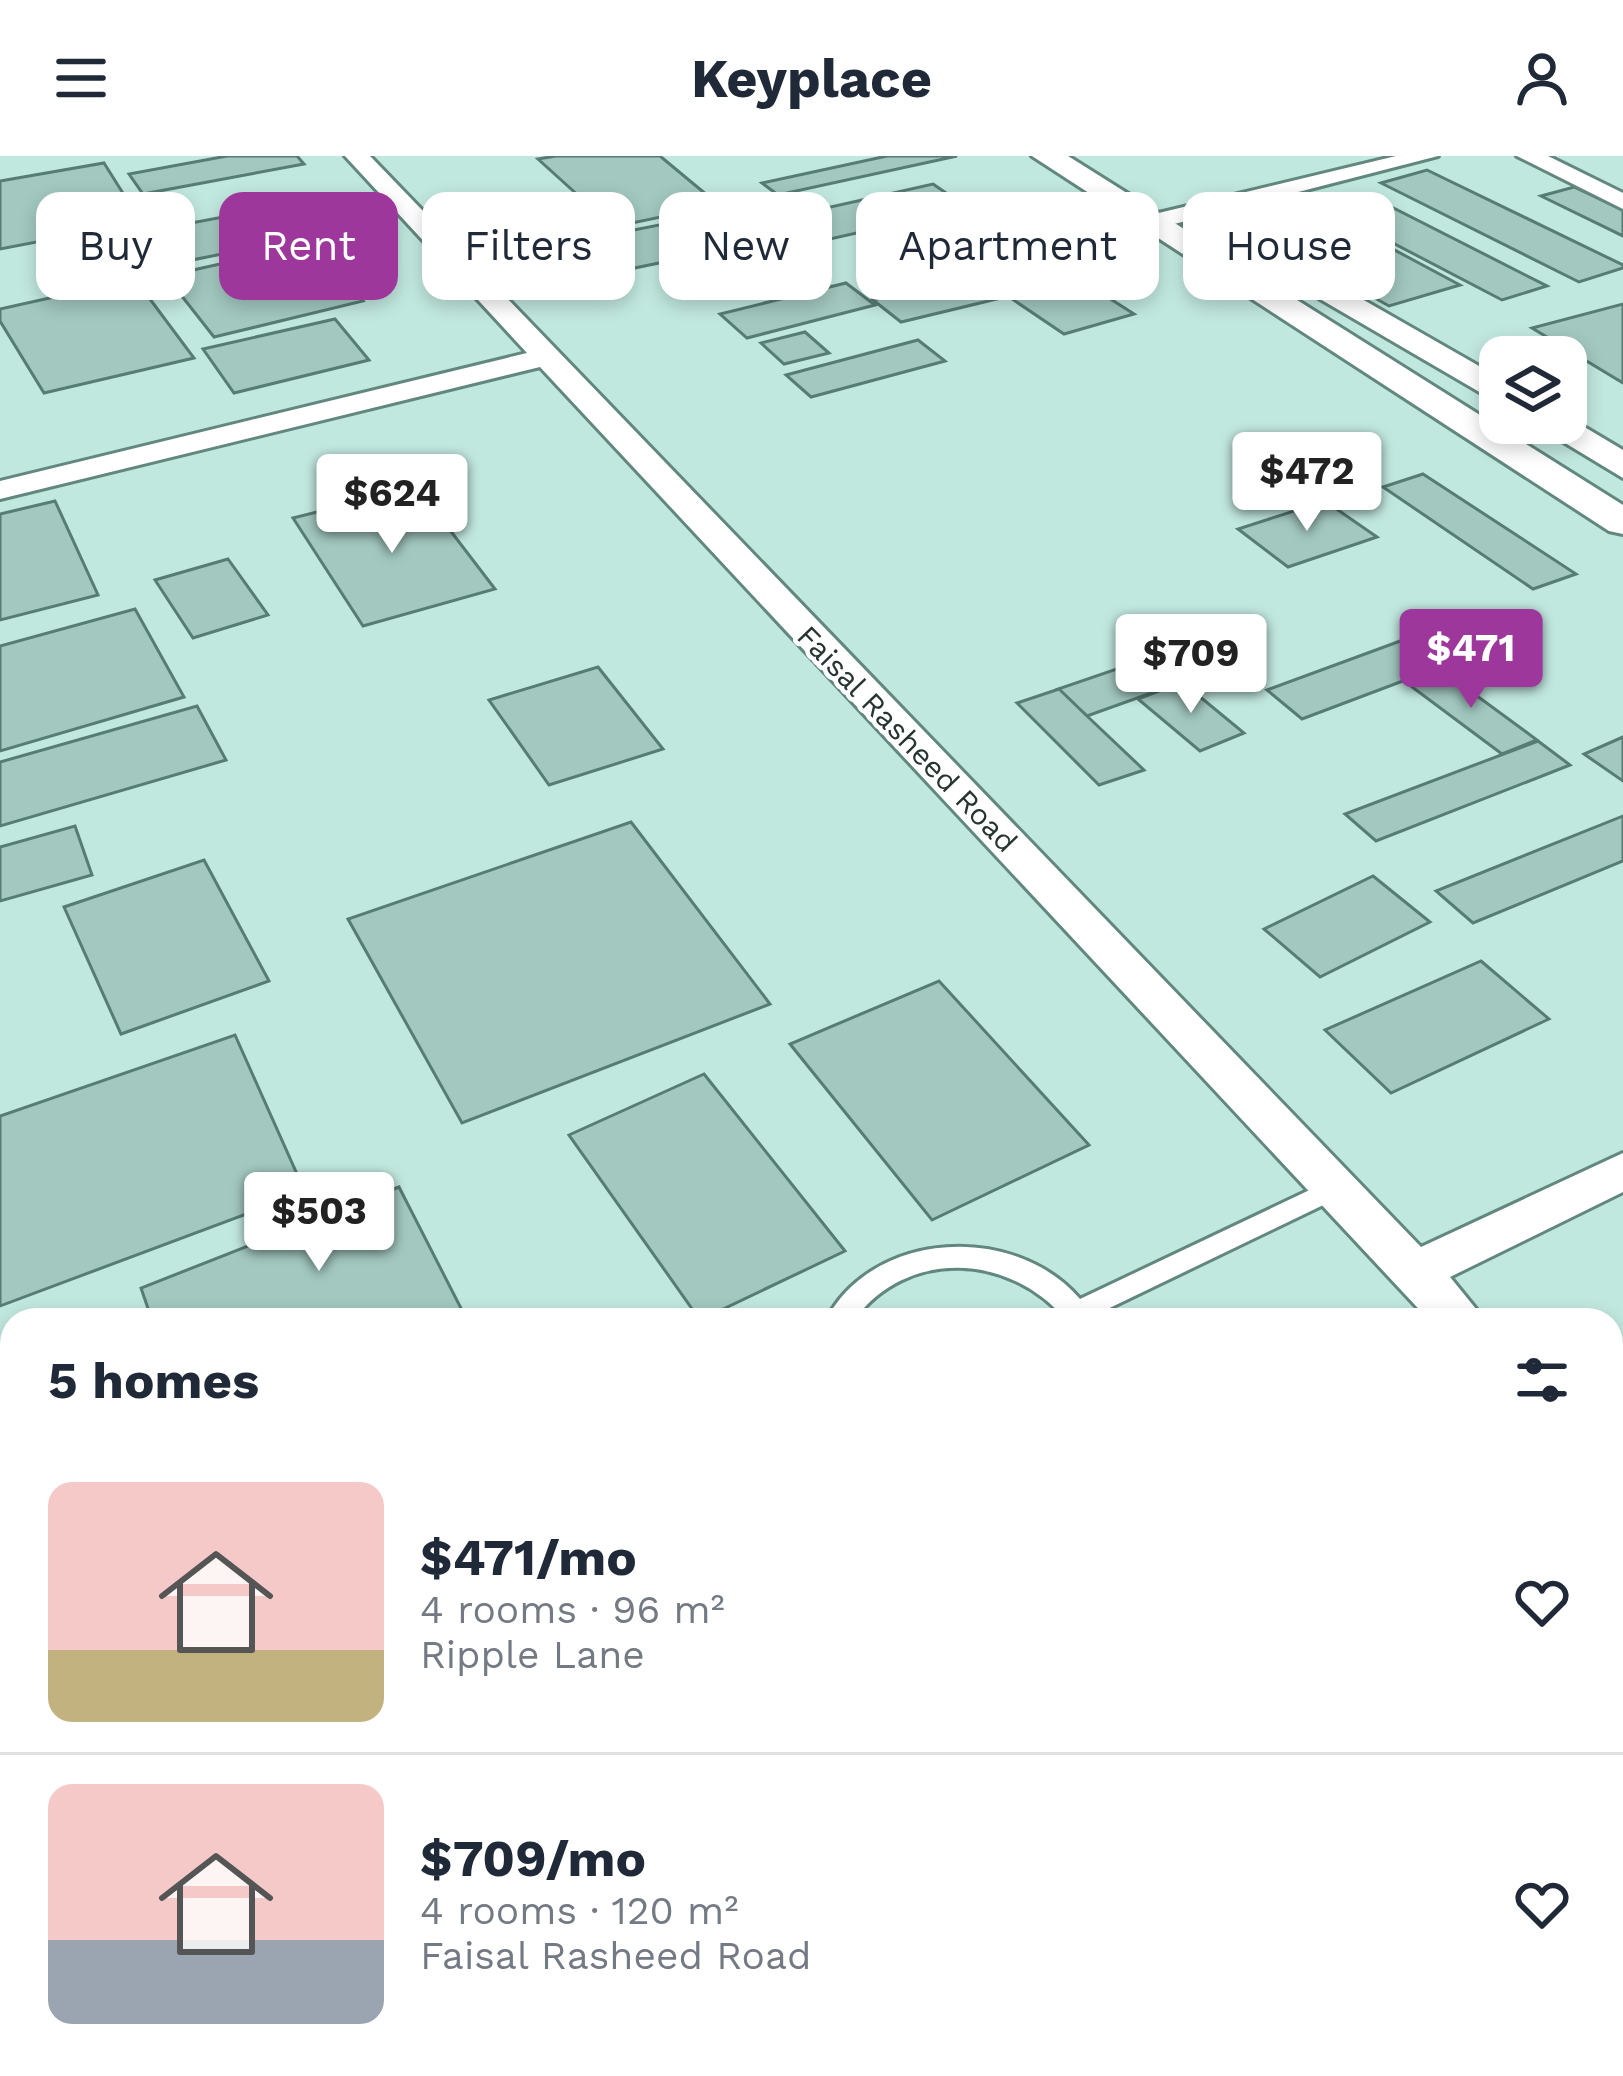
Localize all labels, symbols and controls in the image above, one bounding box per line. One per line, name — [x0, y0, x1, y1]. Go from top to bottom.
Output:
icon: menu — [48, 45, 114, 111]
icon: person — [1509, 45, 1575, 111]
text: Keyplace — [691, 47, 932, 110]
chip: Buy — [36, 192, 195, 300]
chip: Rent — [219, 192, 398, 300]
chip: Filters — [422, 192, 635, 300]
chip: New — [659, 192, 832, 300]
chip: Apartment — [856, 192, 1159, 300]
chip: House — [1183, 192, 1395, 300]
map controls — [1479, 336, 1587, 444]
button: layers — [1479, 336, 1587, 444]
pin: $472 — [1236, 432, 1378, 534]
text: $472 — [1259, 448, 1355, 493]
pin: $624 — [321, 454, 463, 556]
text: $624 — [344, 470, 441, 515]
pin: $471 — [1400, 609, 1542, 711]
pin: $709 — [1120, 614, 1262, 716]
street label: Faisal Rasheed Road — [790, 618, 1025, 859]
text: $471 — [1427, 625, 1515, 670]
text: $709 — [1143, 630, 1239, 675]
pin: $503 — [248, 1172, 390, 1274]
text: $503 — [271, 1188, 367, 1233]
icon: filters — [1509, 1347, 1575, 1413]
text: 5 homes — [48, 1351, 259, 1410]
text: $471/mo — [420, 1528, 637, 1587]
icon: home — [144, 1530, 288, 1674]
icon: heart — [1509, 1569, 1575, 1635]
text: 4 rooms · 96 m² — [420, 1587, 725, 1632]
text: Ripple Lane — [420, 1632, 645, 1677]
text: $709/mo — [420, 1829, 646, 1888]
icon: home — [144, 1832, 288, 1976]
icon: heart — [1509, 1871, 1575, 1937]
text: 4 rooms · 120 m² — [420, 1888, 738, 1933]
text: Faisal Rasheed Road — [420, 1933, 811, 1978]

